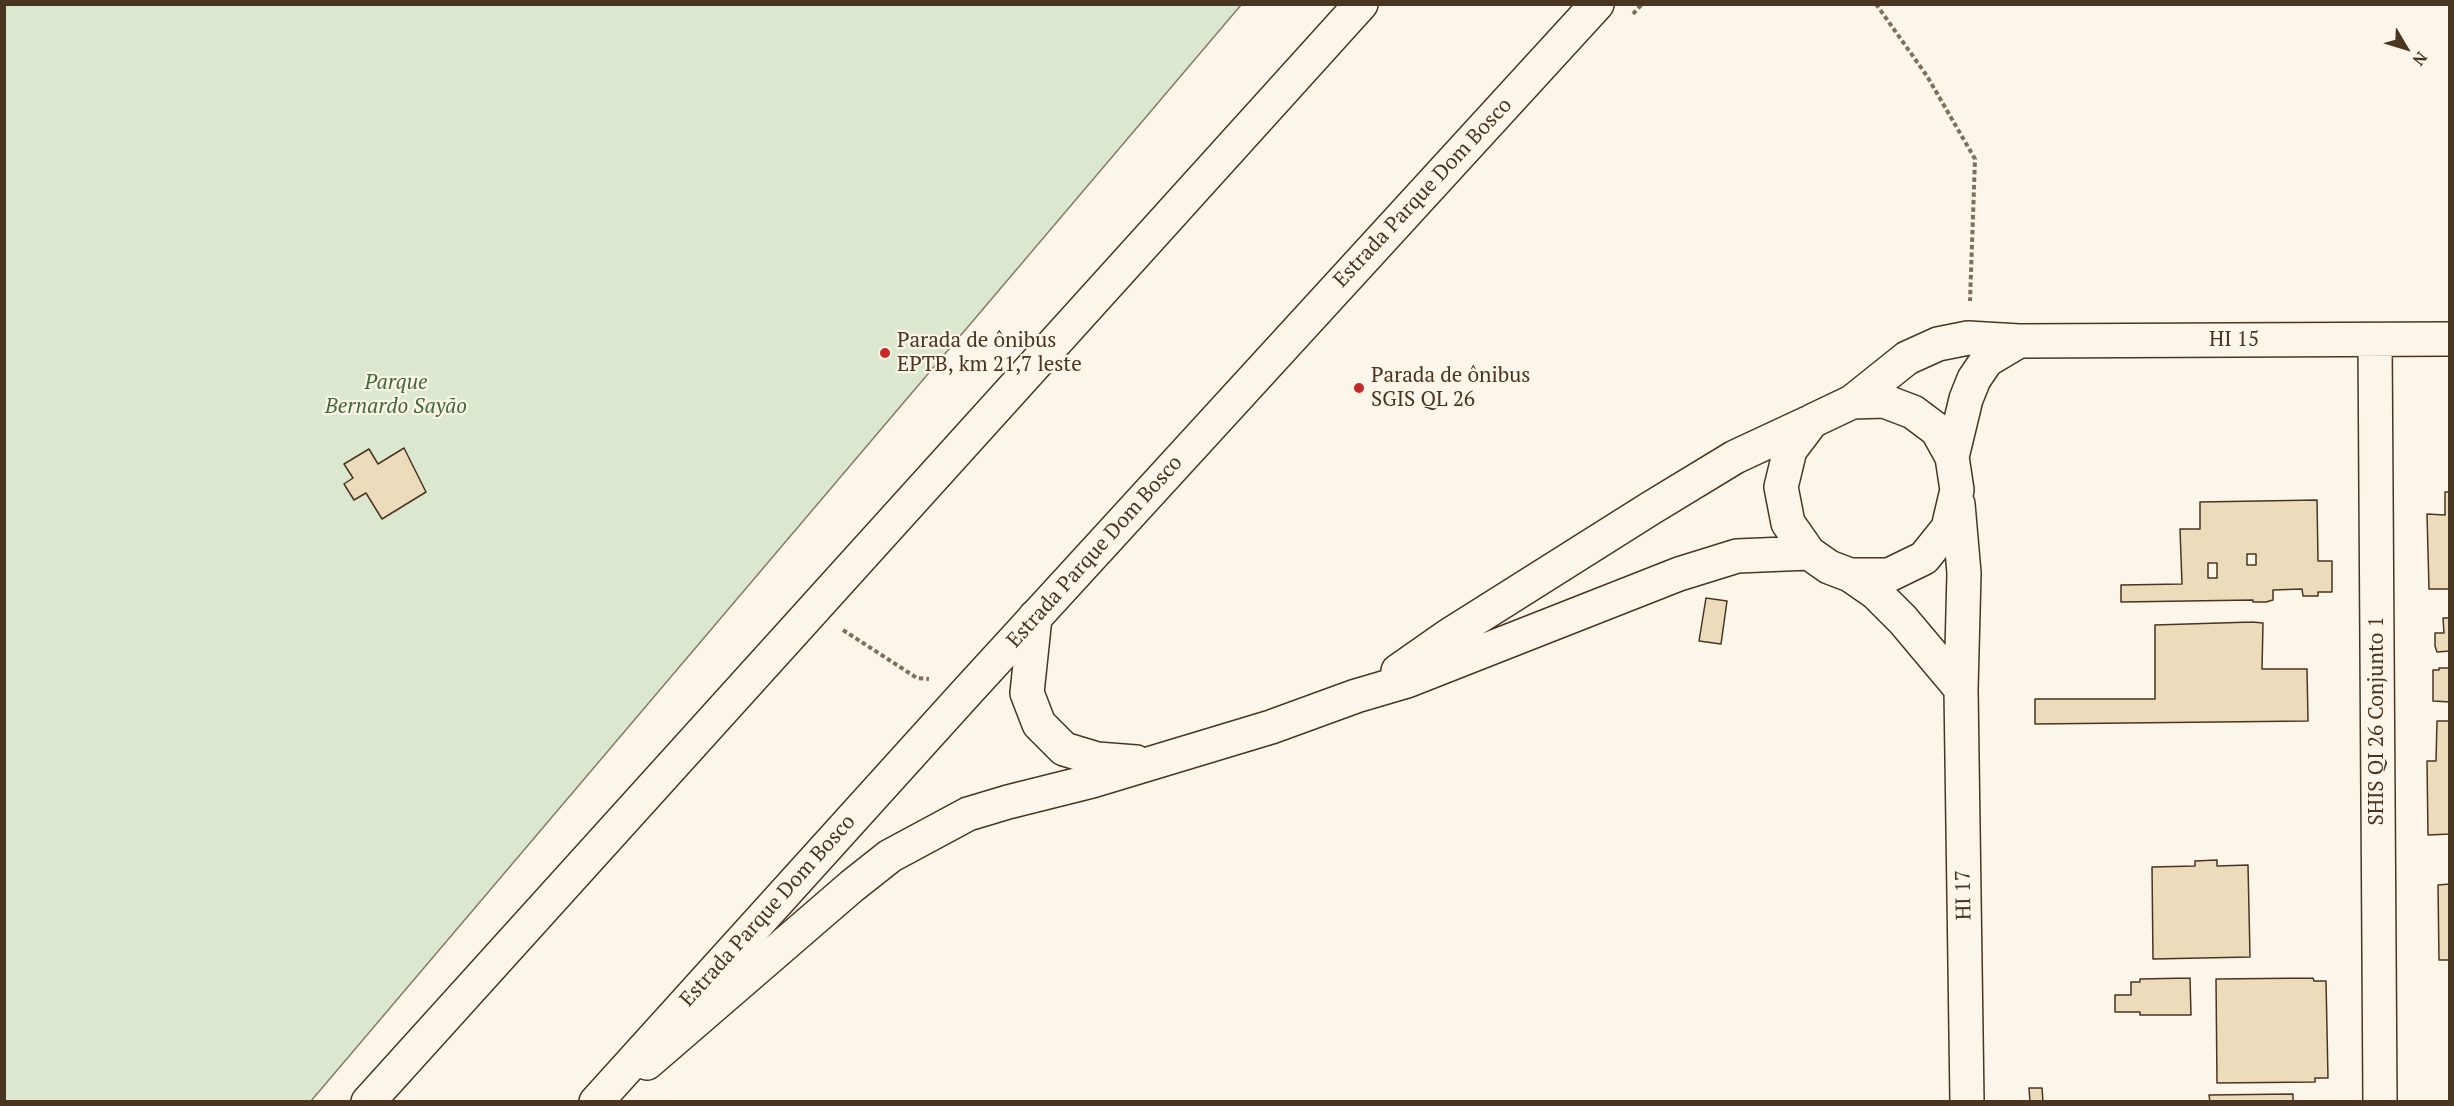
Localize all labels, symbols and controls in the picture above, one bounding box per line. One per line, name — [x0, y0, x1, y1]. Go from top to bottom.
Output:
north arrow — [2376, 18, 2436, 78]
text: N — [2408, 48, 2433, 71]
street label: Estrada Parque Dom Bosco — [1329, 93, 1517, 293]
street label: HI 15 — [2209, 327, 2259, 353]
place label: Parada de ônibus EPTB, km 21,7 leste — [897, 328, 1082, 378]
marker: Parada de ônibus EPTB, km 21,7 leste — [878, 346, 892, 360]
place label: Parada de ônibus SGIS QL 26 — [1371, 363, 1530, 413]
park label: Parque Bernardo Sayão — [325, 370, 467, 420]
marker: Parada de ônibus SGIS QL 26 — [1352, 381, 1366, 395]
street label: Estrada Parque Dom Bosco — [1002, 451, 1188, 653]
street label: SHIS QI 26 Conjunto 1 — [2364, 616, 2390, 826]
street label: Estrada Parque Dom Bosco — [675, 810, 861, 1012]
street label: HI 17 — [1951, 870, 1977, 920]

